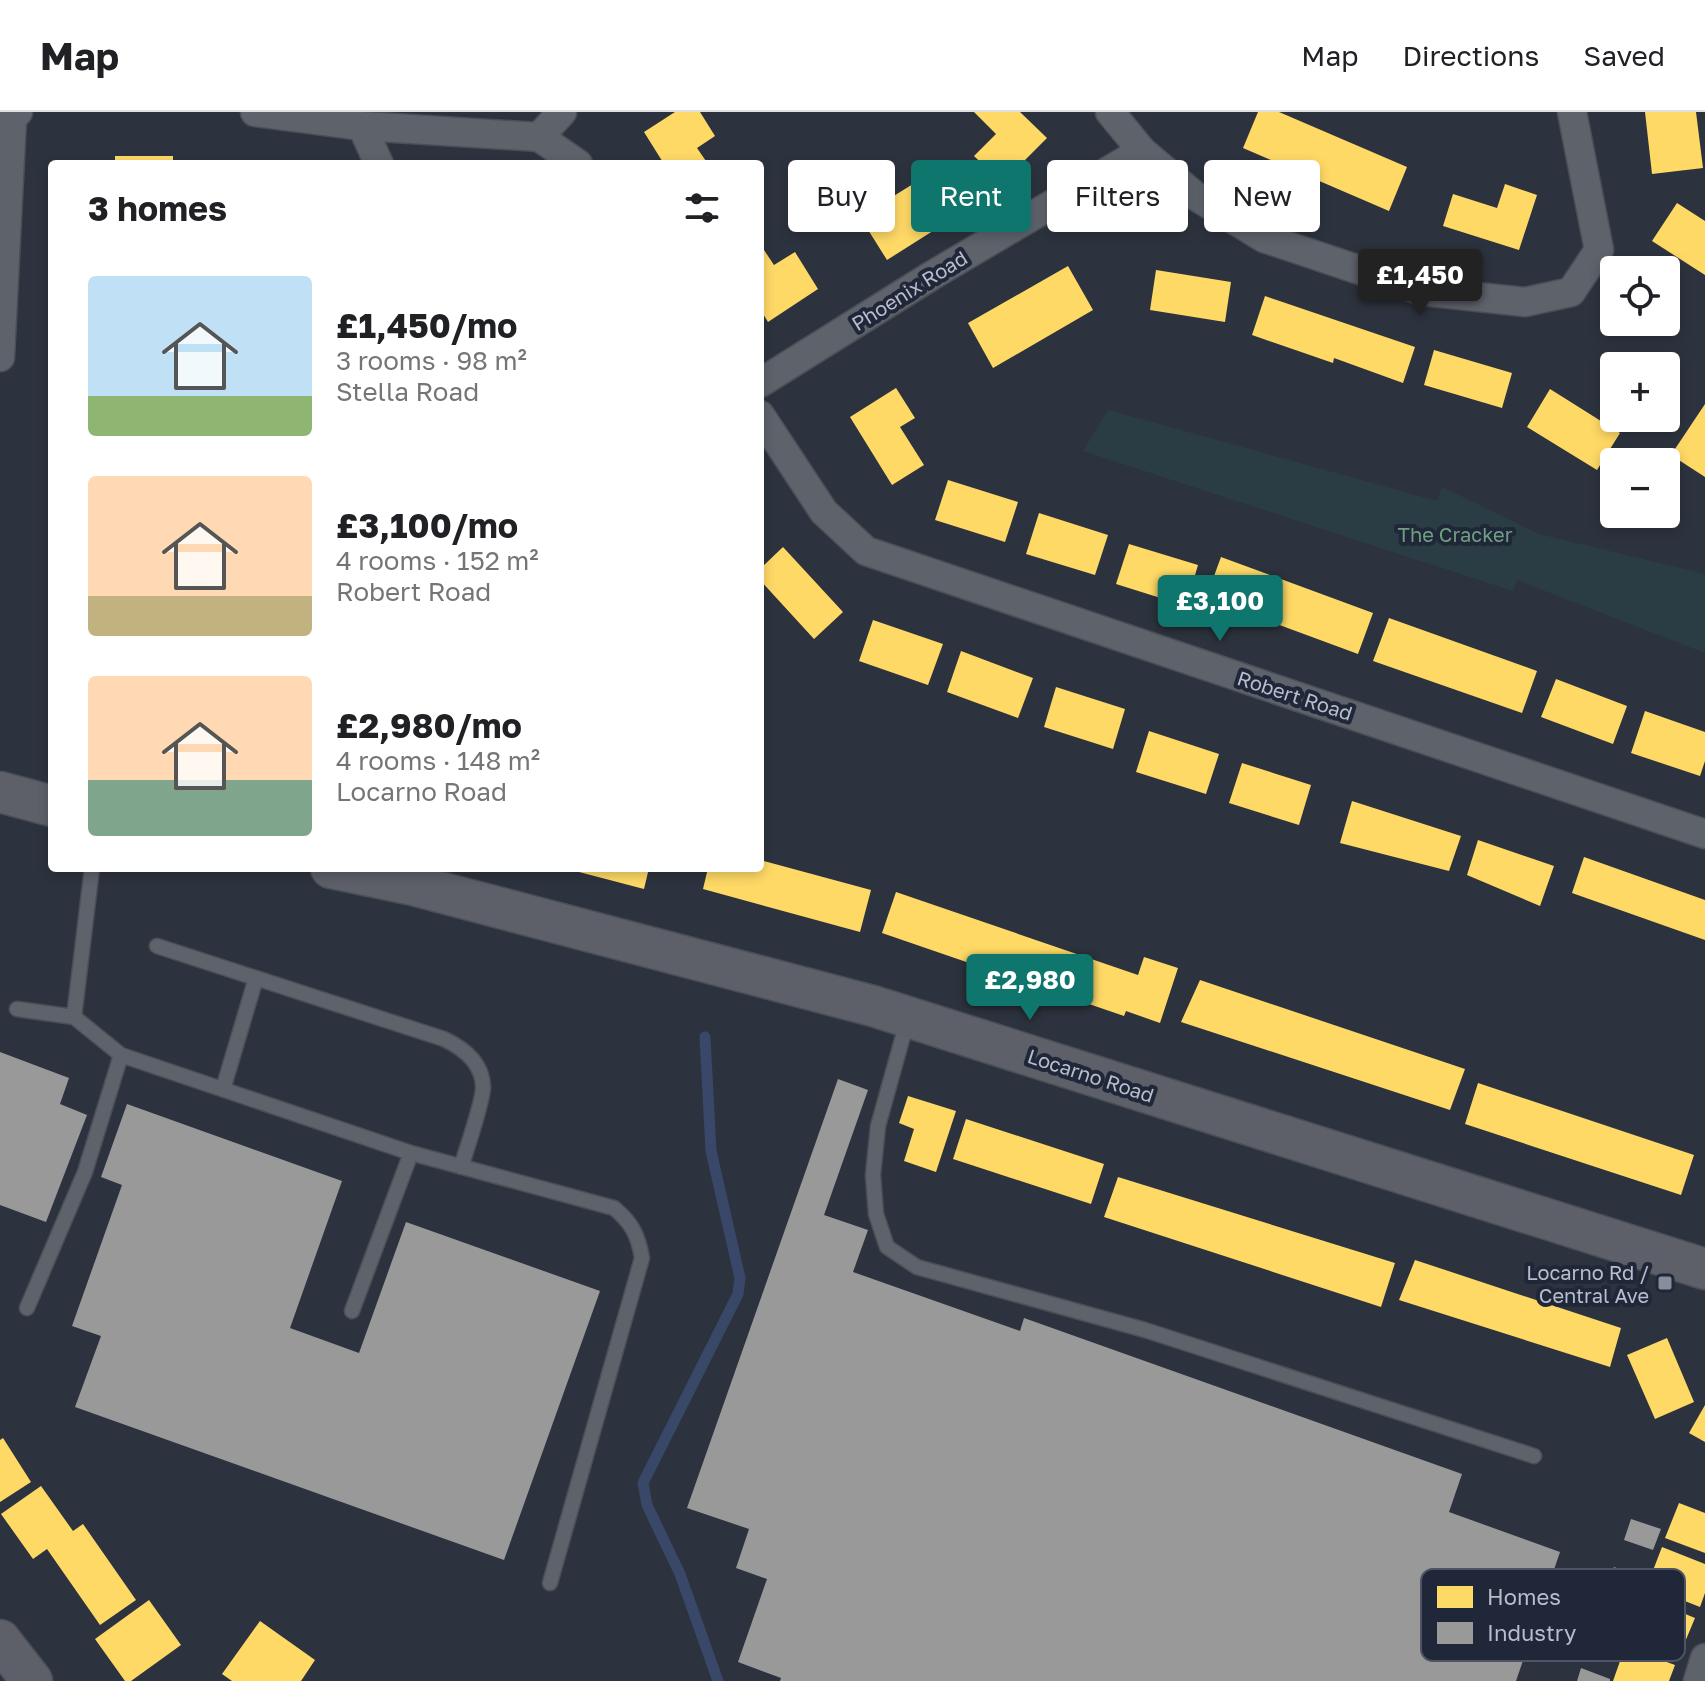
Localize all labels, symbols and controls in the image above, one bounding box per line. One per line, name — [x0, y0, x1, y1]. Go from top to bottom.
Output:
text: Map — [40, 33, 119, 78]
text: Map — [1301, 39, 1358, 72]
text: Directions — [1402, 39, 1539, 72]
text: Saved — [1583, 39, 1665, 72]
chip: Buy — [788, 160, 895, 232]
chip: Rent — [911, 160, 1031, 232]
chip: Filters — [1047, 160, 1188, 232]
chip: New — [1204, 160, 1320, 232]
icon: filters — [680, 186, 724, 230]
text: 3 homes — [88, 188, 227, 228]
street label: Phoenix Road — [847, 245, 971, 335]
pin: £1,450 — [1355, 249, 1485, 317]
map controls — [1600, 256, 1680, 528]
button: locate — [1600, 256, 1680, 336]
text: £1,450 — [1376, 259, 1464, 290]
text: £1,450/mo — [336, 305, 517, 345]
icon: home — [152, 308, 248, 404]
text: 3 rooms · 98 m² — [336, 345, 527, 376]
button: + — [1600, 352, 1680, 432]
text: Stella Road — [336, 376, 479, 407]
button: − — [1600, 448, 1680, 528]
text: £3,100/mo — [336, 505, 518, 545]
icon: home — [152, 508, 248, 604]
park label: The Cracker — [1398, 522, 1513, 546]
text: 4 rooms · 152 m² — [336, 545, 539, 576]
pin: £3,100 — [1155, 575, 1285, 643]
text: Robert Road — [336, 576, 491, 607]
text: £3,100 — [1176, 585, 1264, 616]
street label: Robert Road — [1234, 665, 1356, 725]
text: £2,980/mo — [336, 705, 522, 745]
icon: home — [152, 708, 248, 804]
text: 4 rooms · 148 m² — [336, 745, 540, 776]
text: Locarno Road — [336, 776, 507, 807]
pin: £2,980 — [965, 954, 1095, 1022]
text: £2,980 — [984, 964, 1076, 995]
street label: Locarno Road — [1025, 1043, 1157, 1107]
place label: Locarno Rd / Central Ave — [1526, 1260, 1649, 1307]
marker: Locarno Rd / Central Ave — [1656, 1274, 1674, 1292]
legend — [1421, 1569, 1685, 1661]
text: Homes — [1487, 1583, 1561, 1610]
text: Industry — [1487, 1619, 1576, 1646]

